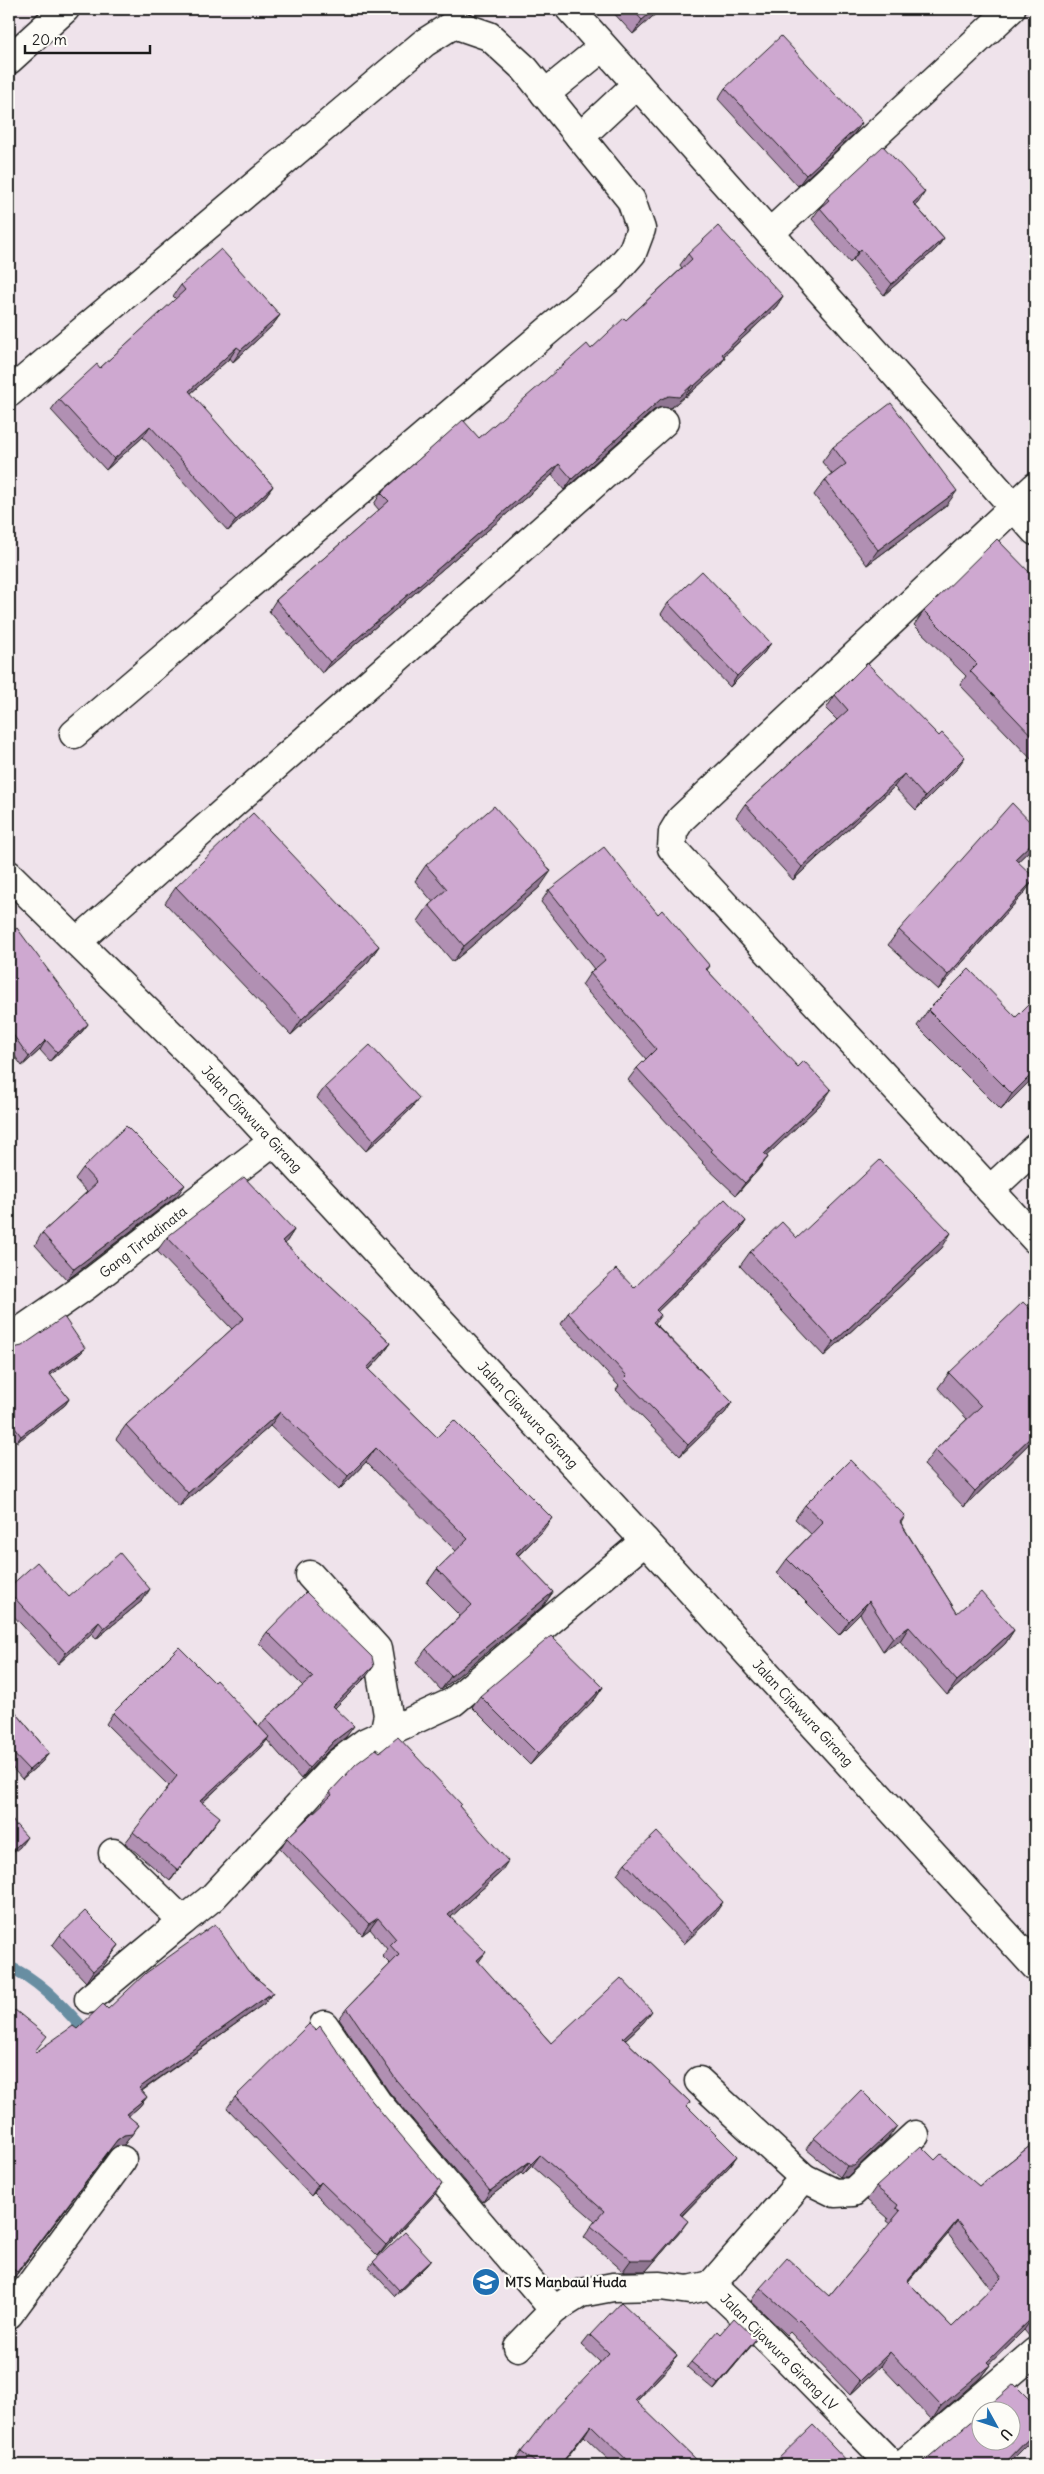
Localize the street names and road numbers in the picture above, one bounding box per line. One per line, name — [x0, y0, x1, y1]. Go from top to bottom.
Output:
street label: Jalan Cijawura Girang — [198, 1062, 306, 1176]
street label: Gang Tirtadinata — [96, 1202, 190, 1282]
street label: Jalan Cijawura Girang — [474, 1358, 582, 1472]
street label: Jalan Cijawura Girang — [749, 1656, 857, 1770]
street label: Jalan Cijawura Girang LV — [717, 2290, 842, 2415]

